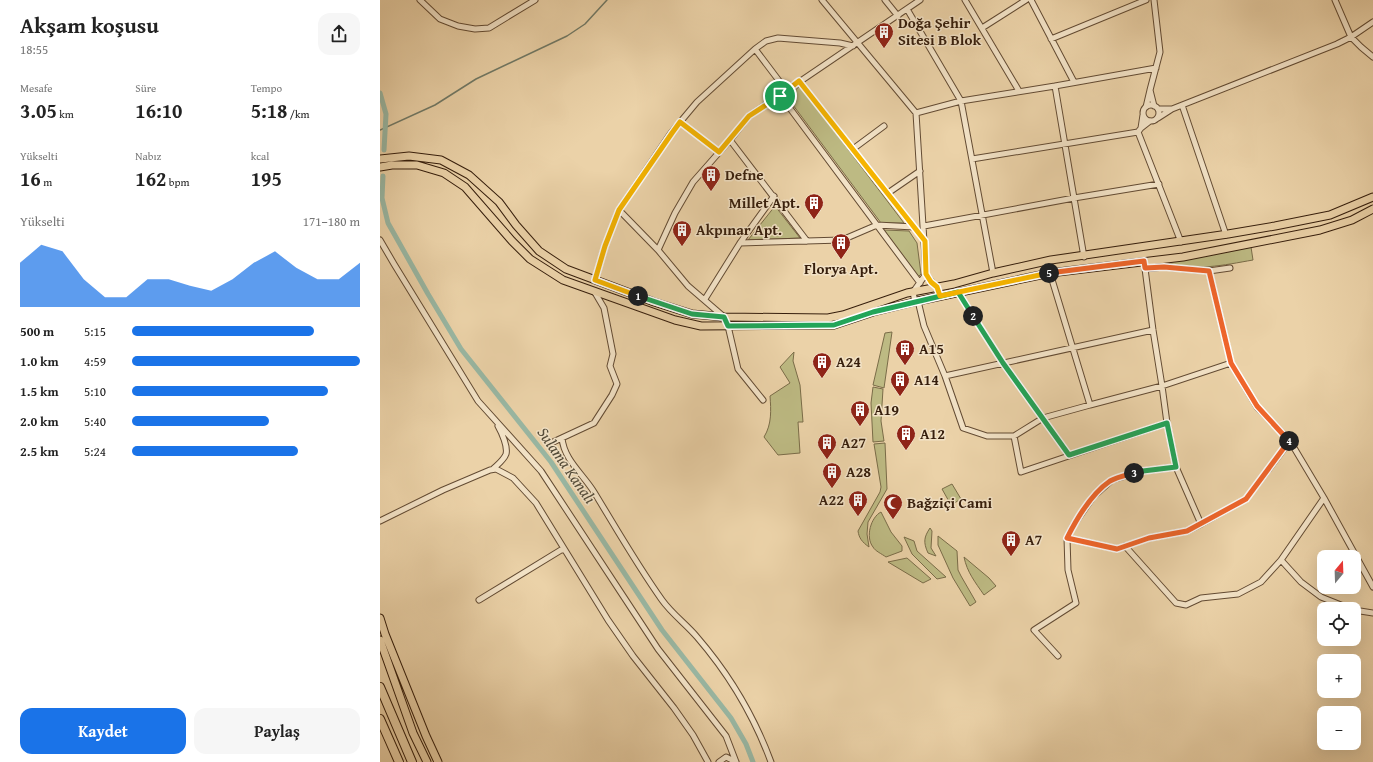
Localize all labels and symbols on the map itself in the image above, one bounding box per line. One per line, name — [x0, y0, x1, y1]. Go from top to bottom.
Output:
place label: Doğa Şehir Sitesi B Blok — [898, 12, 981, 50]
building icon: Doğa Şehir Sitesi B Blok — [873, 21, 895, 49]
pin — [763, 79, 797, 113]
building icon: Defne — [700, 164, 722, 192]
place label: Defne — [725, 164, 764, 185]
place label: Millet Apt. — [729, 192, 800, 213]
building icon: Millet Apt. — [803, 192, 825, 220]
building icon: Akpınar Apt. — [671, 219, 693, 247]
place label: Akpınar Apt. — [696, 219, 782, 240]
building icon: Florya Apt. — [830, 232, 852, 260]
place label: Florya Apt. — [804, 258, 878, 279]
pin: 5 — [1039, 263, 1059, 283]
pin: 1 — [628, 286, 648, 306]
pin: 2 — [963, 306, 983, 326]
building icon: A15 — [894, 338, 916, 366]
place label: A15 — [919, 338, 944, 359]
building icon: A24 — [811, 351, 833, 379]
place label: A24 — [836, 351, 861, 372]
building icon: A14 — [889, 369, 911, 397]
place label: A14 — [914, 369, 939, 390]
building icon: A19 — [849, 399, 871, 427]
place label: A19 — [874, 399, 899, 420]
water label: Sulama Kanalı — [532, 422, 602, 508]
building icon: A12 — [895, 423, 917, 451]
place label: A12 — [920, 423, 945, 444]
pin: 4 — [1279, 431, 1299, 451]
building icon: A27 — [816, 432, 838, 460]
place label: A27 — [841, 432, 866, 453]
building icon: A28 — [821, 461, 843, 489]
place label: A28 — [846, 461, 871, 482]
pin: 3 — [1124, 463, 1144, 483]
place label: A22 — [819, 489, 844, 510]
building icon: A22 — [847, 489, 869, 517]
mosque icon: Bağziçi Cami — [882, 492, 904, 520]
place label: Bağziçi Cami — [907, 492, 993, 513]
building icon: A7 — [1000, 529, 1022, 557]
place label: A7 — [1025, 529, 1043, 550]
north arrow — [1317, 550, 1361, 594]

